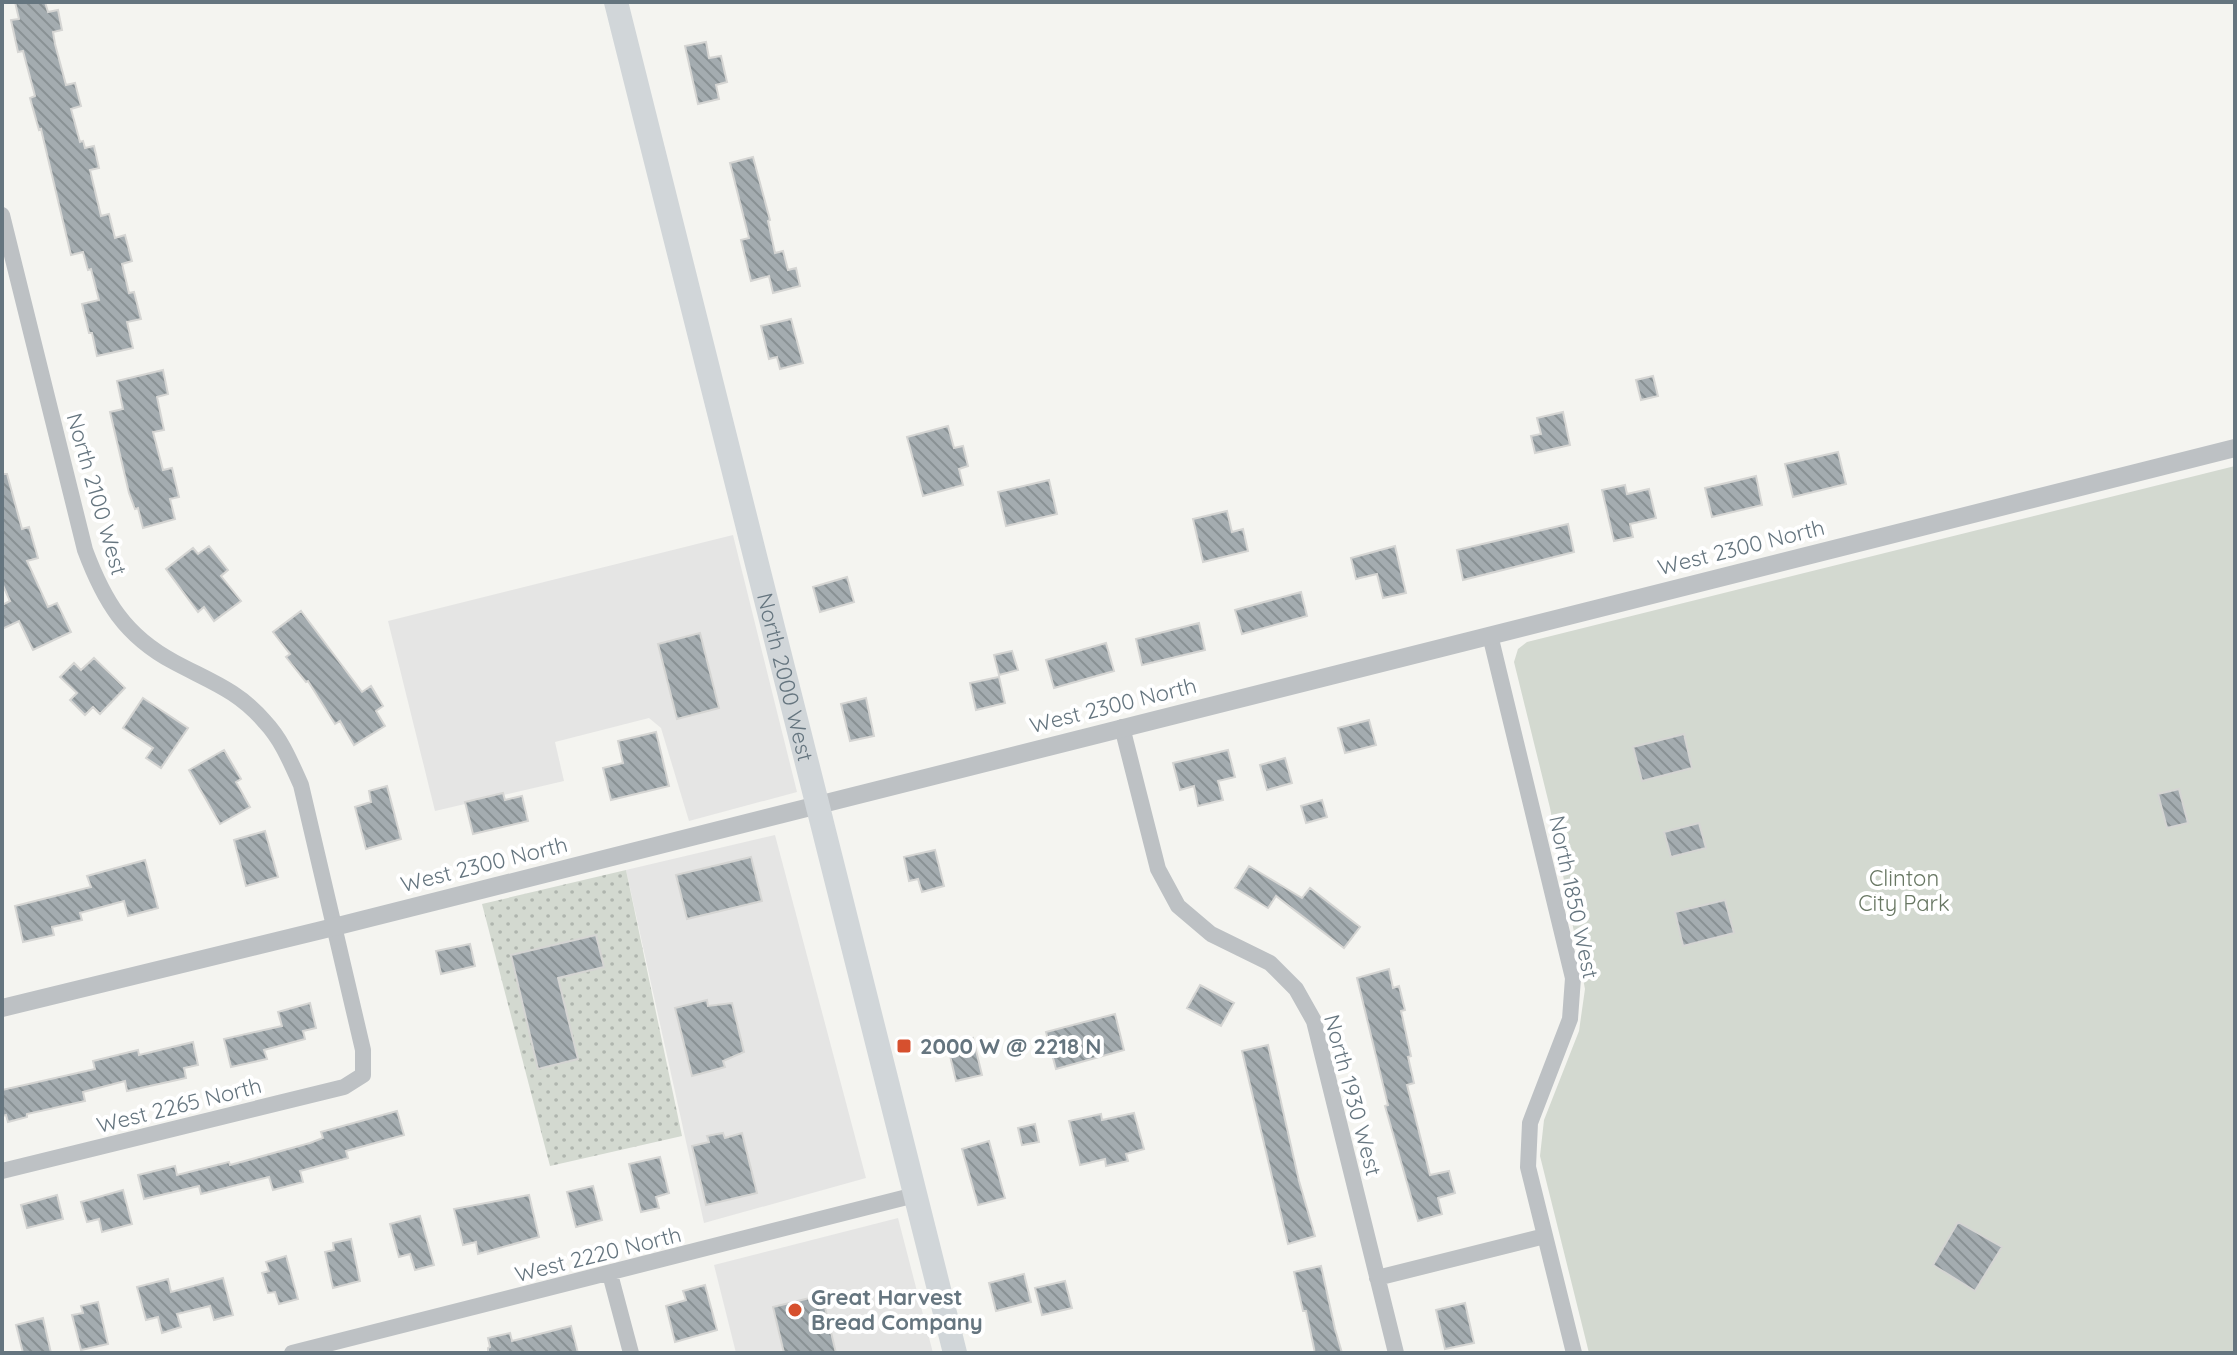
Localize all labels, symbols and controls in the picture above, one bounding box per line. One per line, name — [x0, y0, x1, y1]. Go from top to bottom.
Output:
street label: North 2100 West — [60, 410, 134, 578]
street label: West 2300 North — [1655, 513, 1827, 581]
street label: North 2000 West — [751, 590, 820, 764]
street label: West 2300 North — [1027, 671, 1199, 739]
street label: North 1850 West — [1543, 813, 1605, 981]
street label: West 2300 North — [398, 830, 570, 898]
park label: Clinton City Park — [1858, 864, 1950, 917]
street label: North 1930 West — [1318, 1011, 1388, 1179]
place label: 2000 W @ 2218 N — [920, 1032, 1101, 1060]
marker: 2000 W @ 2218 N — [895, 1037, 913, 1055]
street label: West 2265 North — [94, 1071, 264, 1139]
street label: West 2220 North — [512, 1220, 684, 1288]
place label: Great Harvest Bread Company — [811, 1283, 983, 1336]
marker: Great Harvest Bread Company — [786, 1301, 804, 1319]

